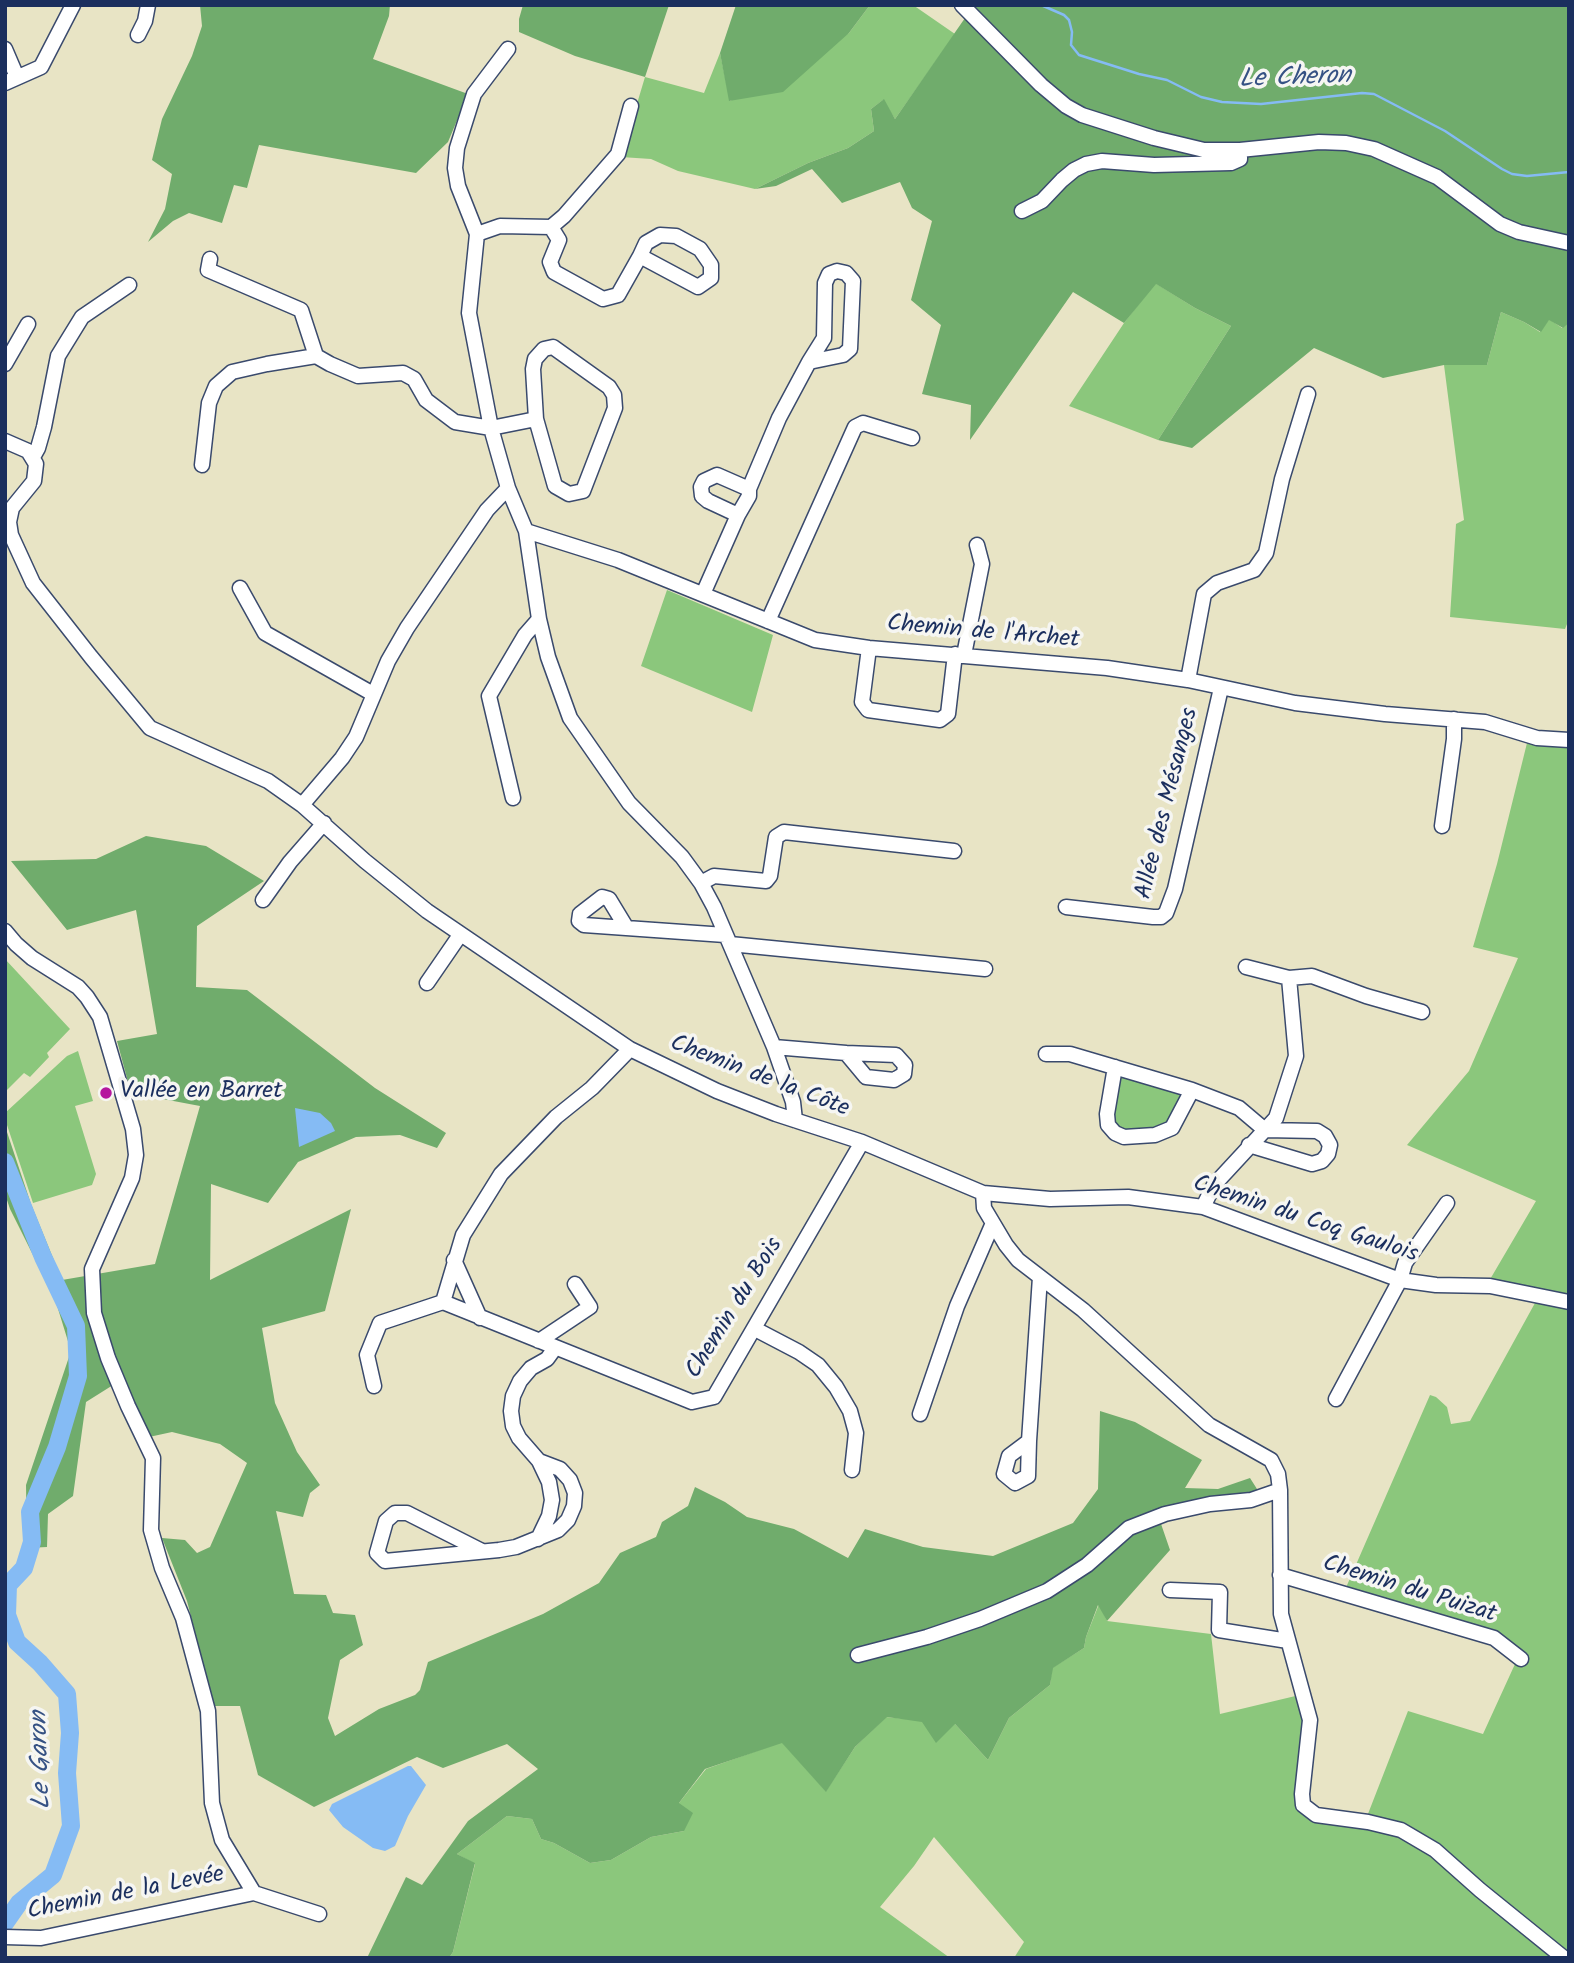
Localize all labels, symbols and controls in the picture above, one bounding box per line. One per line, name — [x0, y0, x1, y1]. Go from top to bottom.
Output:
water label: Le Cheron — [1239, 62, 1351, 98]
street label: Chemin de l'Archet — [886, 611, 1080, 657]
street label: Allée des Mésanges — [1131, 705, 1207, 903]
street label: Chemin de la Côte — [665, 1031, 853, 1125]
place label: Vallée en Barret — [120, 1079, 282, 1107]
marker: Vallée en Barret — [98, 1085, 114, 1101]
street label: Chemin du Coq Gaulois — [1189, 1171, 1421, 1271]
street label: Chemin du Bois — [681, 1233, 791, 1385]
street label: Chemin du Puizat — [1319, 1551, 1499, 1631]
water label: Le Garon — [26, 1710, 60, 1810]
street label: Chemin de la Levée — [25, 1862, 227, 1928]

